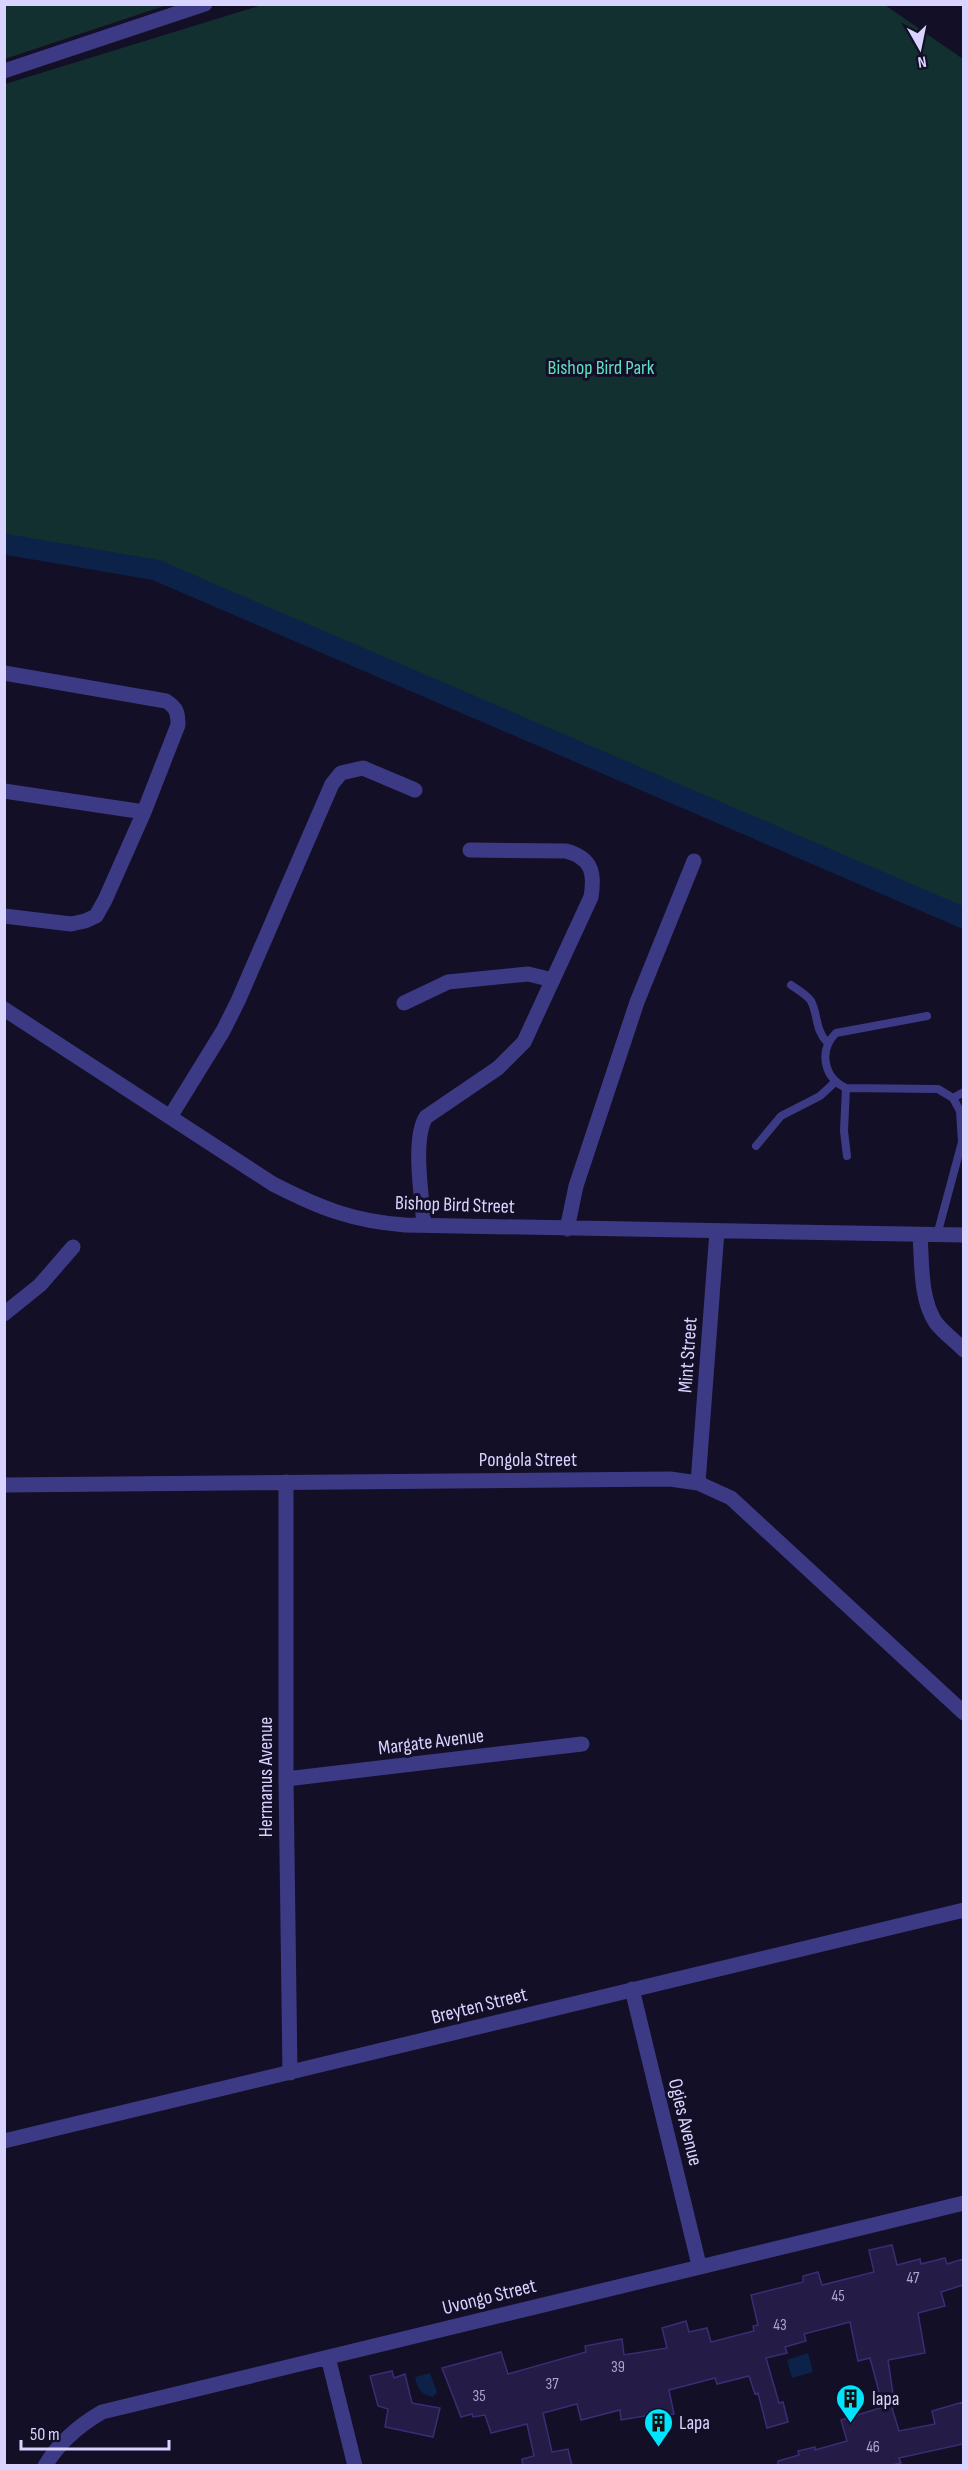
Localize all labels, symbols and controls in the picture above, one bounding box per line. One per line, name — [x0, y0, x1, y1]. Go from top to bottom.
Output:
north arrow — [890, 18, 950, 78]
text: N — [916, 51, 928, 71]
park label: Bishop Bird Park — [548, 356, 655, 380]
street label: Bishop Bird Street — [395, 1191, 515, 1219]
street label: Mint Street — [673, 1316, 703, 1394]
street label: Pongola Street — [479, 1448, 577, 1472]
street label: Hermanus Avenue — [254, 1717, 278, 1837]
street label: Margate Avenue — [377, 1724, 485, 1760]
street label: Breyten Street — [429, 1982, 530, 2029]
street label: Ogies Avenue — [663, 2076, 707, 2168]
house number: 47 — [907, 2269, 920, 2288]
street label: Uvongo Street — [440, 2274, 539, 2320]
house number: 45 — [831, 2287, 845, 2306]
house number: 43 — [773, 2316, 787, 2335]
house number: 39 — [611, 2358, 625, 2377]
house number: 37 — [545, 2375, 559, 2394]
building icon: lapa — [835, 2382, 867, 2424]
house number: 35 — [472, 2387, 486, 2406]
place label: lapa — [872, 2387, 899, 2411]
building icon: Lapa — [642, 2406, 674, 2448]
place label: Lapa — [679, 2411, 710, 2435]
scale bar — [21, 2413, 170, 2451]
text: 50 m — [30, 2424, 60, 2445]
house number: 46 — [866, 2438, 880, 2457]

